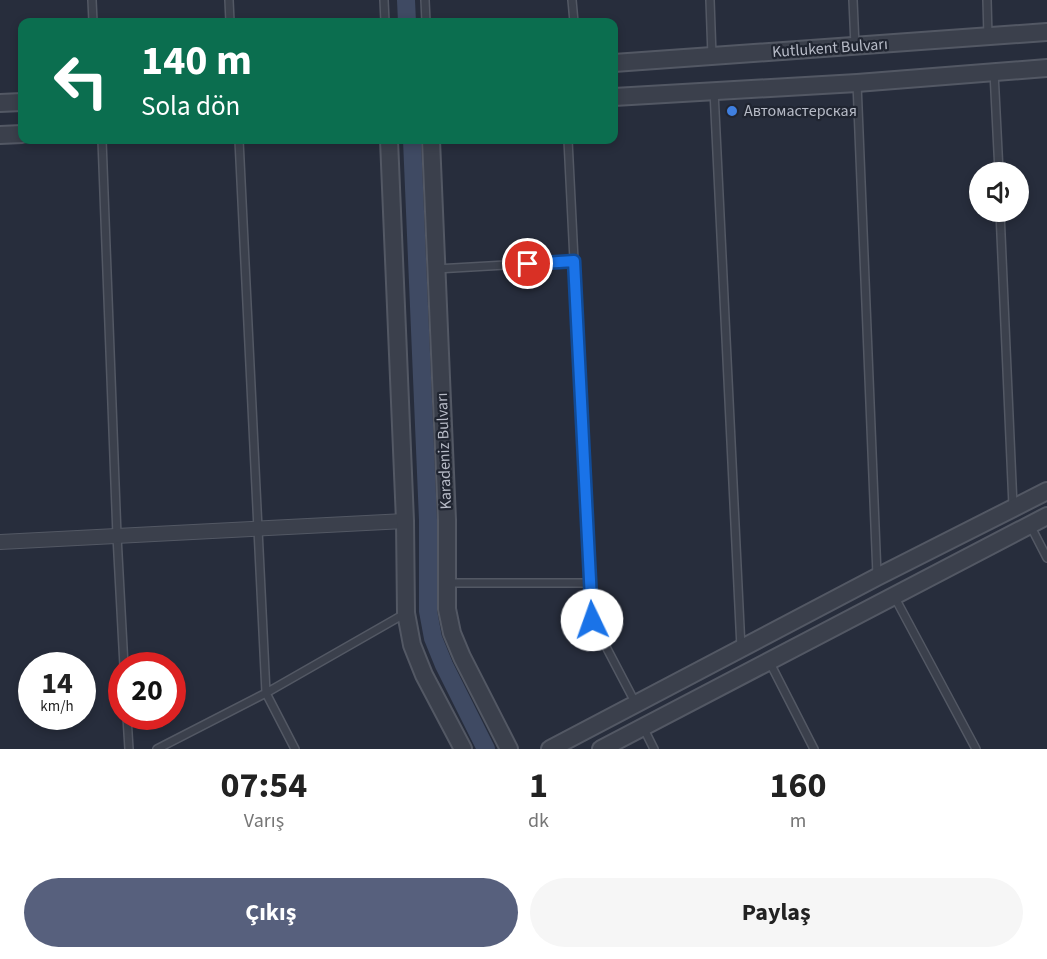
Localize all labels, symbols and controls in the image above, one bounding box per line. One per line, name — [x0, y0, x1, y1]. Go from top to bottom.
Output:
text: 140 m — [141, 31, 252, 91]
street label: Kutlukent Bulvarı — [771, 33, 889, 63]
icon: left — [42, 42, 120, 120]
text: Sola dön — [141, 87, 240, 126]
place label: Автомастерская — [744, 100, 857, 122]
marker: Автомастерская — [725, 104, 739, 118]
map controls — [969, 162, 1029, 222]
button: sound — [969, 162, 1029, 222]
pin — [502, 238, 553, 289]
icon: arrive — [511, 247, 544, 280]
street label: Karadeniz Bulvarı — [431, 392, 457, 510]
position arrow — [560, 588, 624, 652]
speed limit sign: 20 — [108, 652, 186, 730]
text: 14 — [41, 662, 73, 705]
text: km/h — [40, 696, 74, 717]
text: 07:54 — [221, 760, 307, 811]
text: 1 — [529, 760, 548, 811]
text: 160 — [769, 760, 826, 811]
text: Varış — [244, 807, 284, 835]
text: dk — [528, 807, 549, 835]
text: m — [790, 807, 806, 835]
button: Çıkış — [24, 878, 518, 947]
button: Paylaş — [530, 878, 1023, 947]

